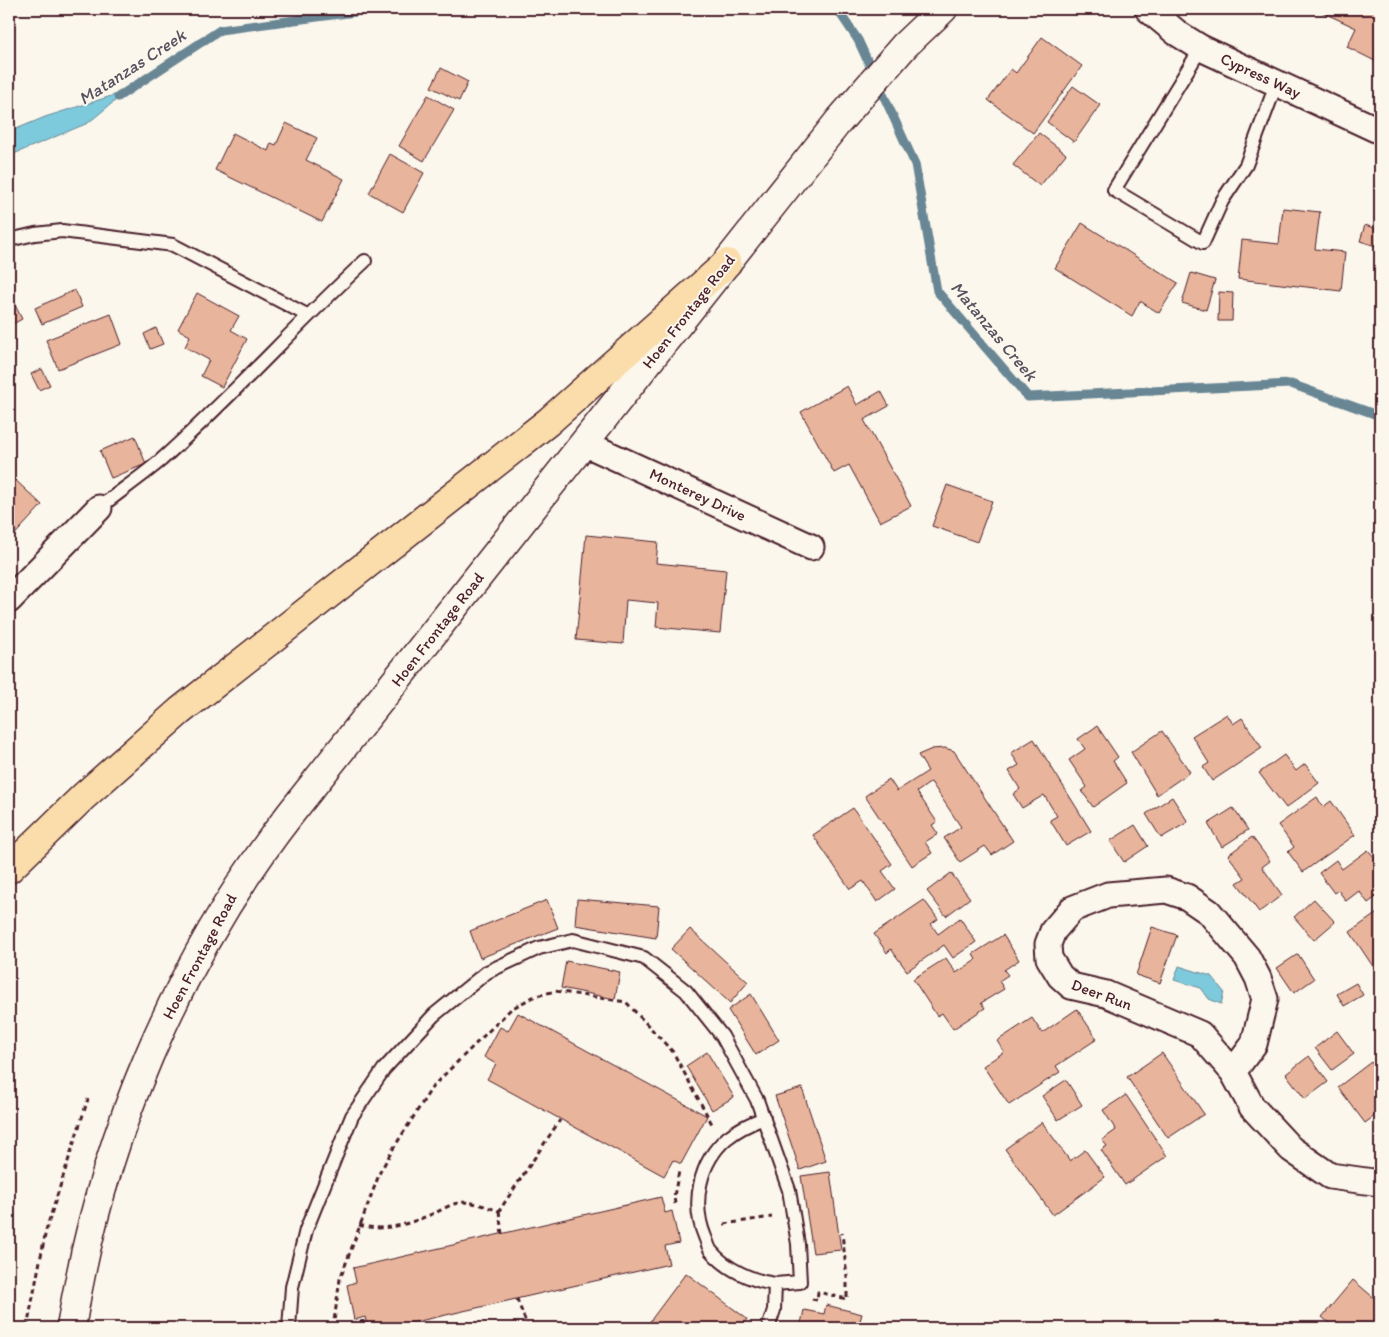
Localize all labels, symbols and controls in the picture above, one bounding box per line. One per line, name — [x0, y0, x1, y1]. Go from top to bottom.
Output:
water label: Matanzas Creek — [74, 23, 191, 110]
street label: Cypress Way — [1218, 49, 1304, 103]
street label: Hoen Frontage Road — [638, 250, 739, 372]
water label: Matanzas Creek — [946, 277, 1043, 387]
street label: Monterey Drive — [647, 464, 749, 525]
street label: Hoen Frontage Road — [387, 568, 488, 690]
street label: Hoen Frontage Road — [158, 890, 241, 1022]
street label: Deer Run — [1069, 975, 1135, 1014]

